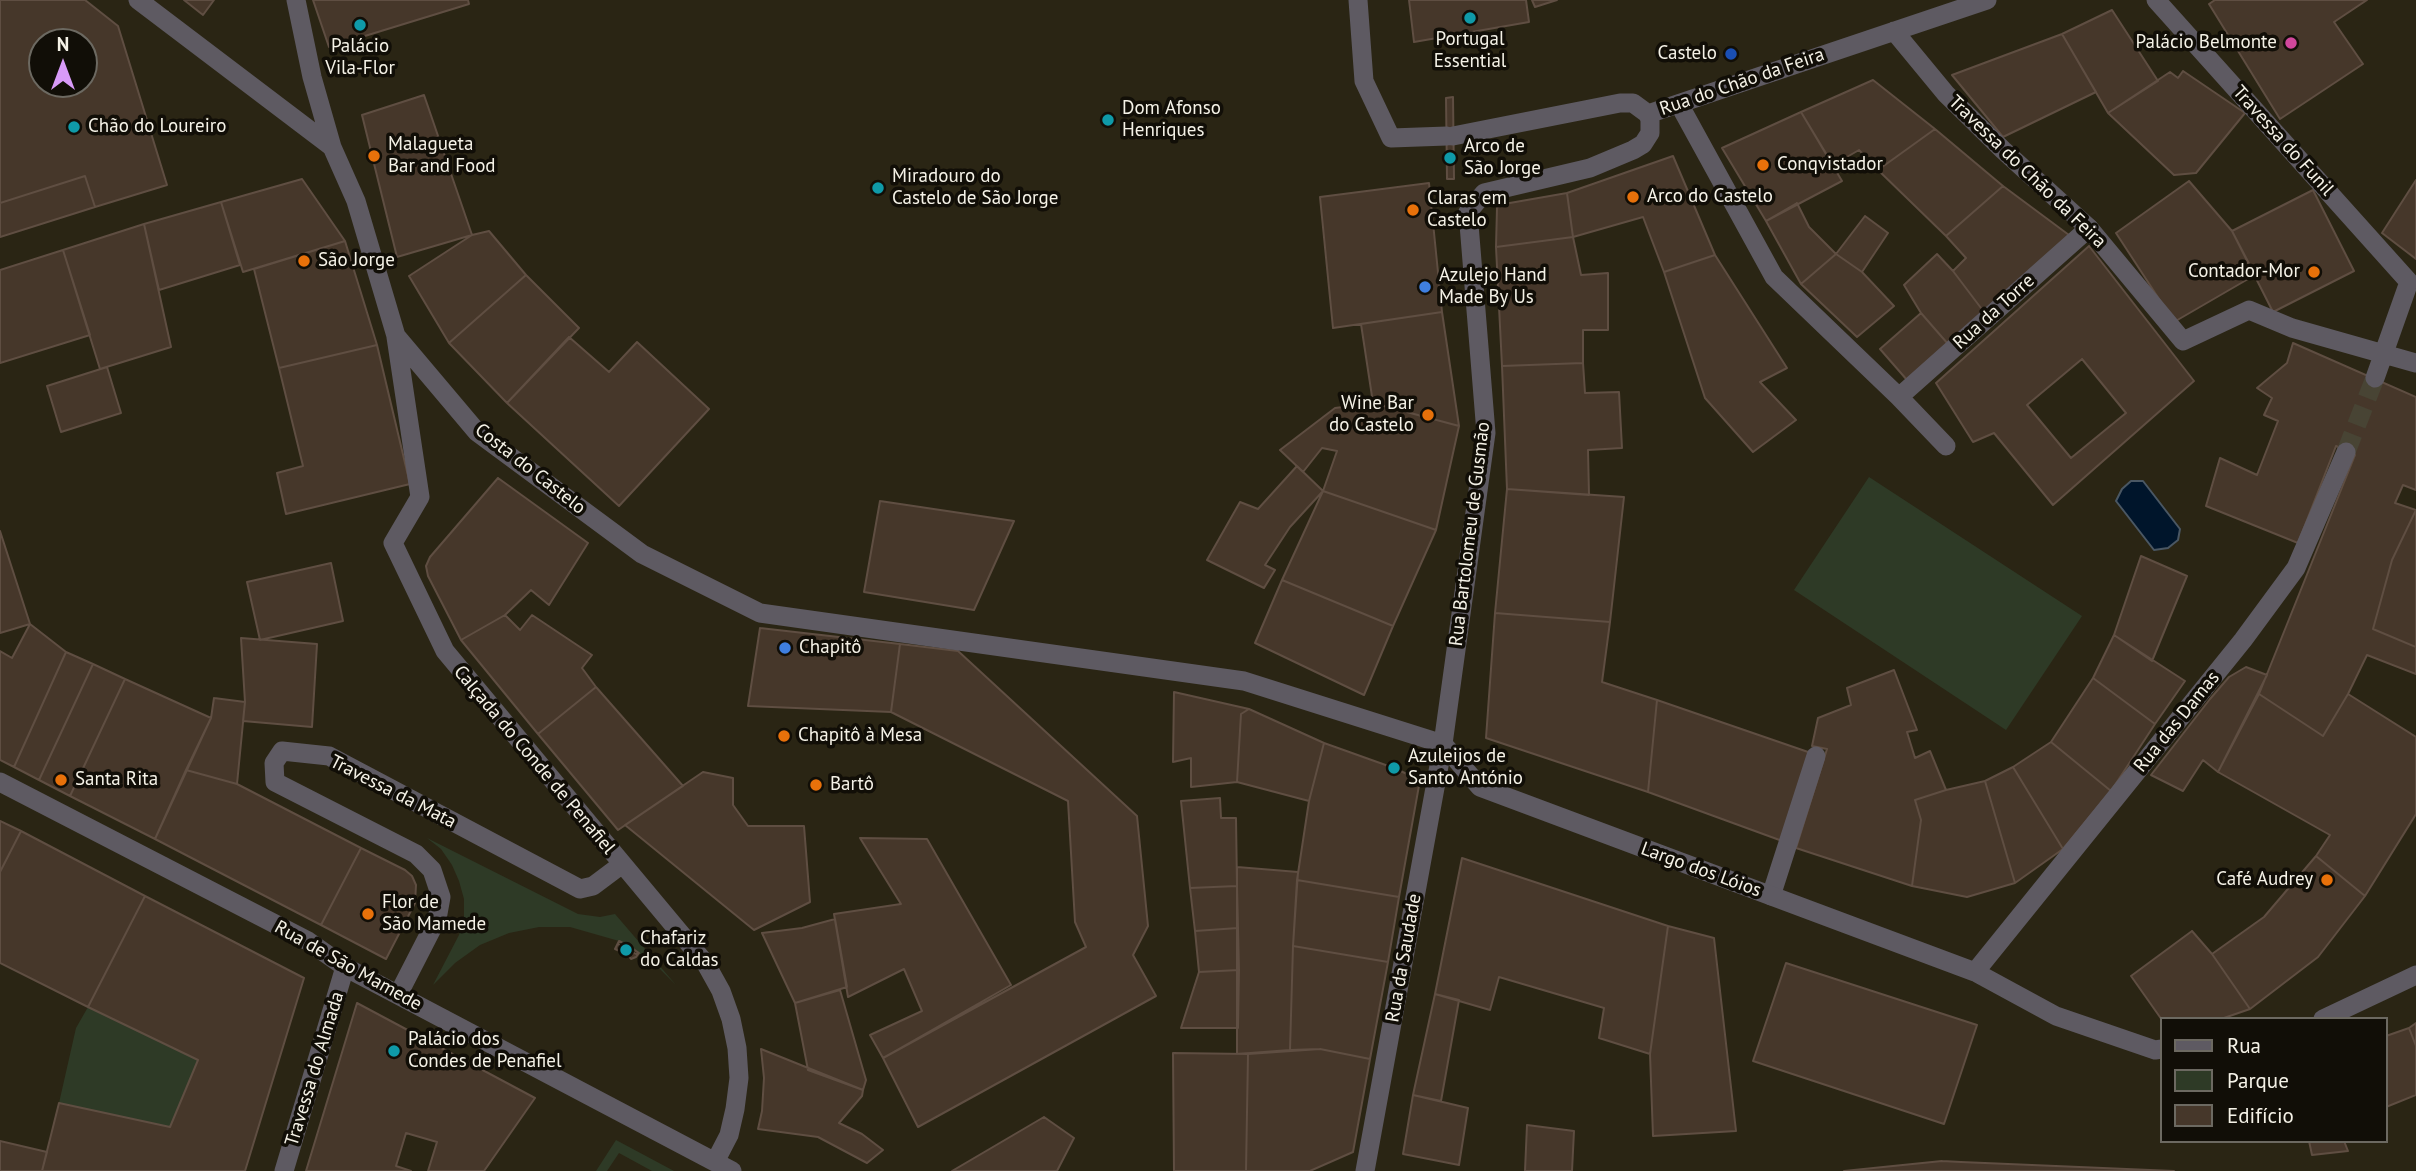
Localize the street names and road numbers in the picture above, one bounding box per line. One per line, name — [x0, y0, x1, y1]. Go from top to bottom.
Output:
street label: Rua do Chão da Feira — [1657, 43, 1827, 121]
street label: Travessa do Funil — [2228, 81, 2338, 201]
street label: Travessa do Chão da Feira — [1944, 91, 2110, 253]
street label: Rua da Torre — [1949, 270, 2039, 354]
street label: Costa do Castelo — [470, 419, 590, 519]
street label: Rua Bartolomeu de Gusmão — [1445, 421, 1495, 647]
street label: Calçada do Conde de Penafiel — [448, 661, 620, 859]
street label: Rua das Damas — [2129, 667, 2225, 777]
street label: Travessa da Mata — [326, 750, 460, 834]
street label: Largo dos Lóios — [1638, 838, 1764, 902]
street label: Rua da Saudade — [1381, 892, 1427, 1024]
street label: Rua de São Mamede — [270, 916, 426, 1016]
street label: Travessa do Almada — [281, 989, 349, 1149]

